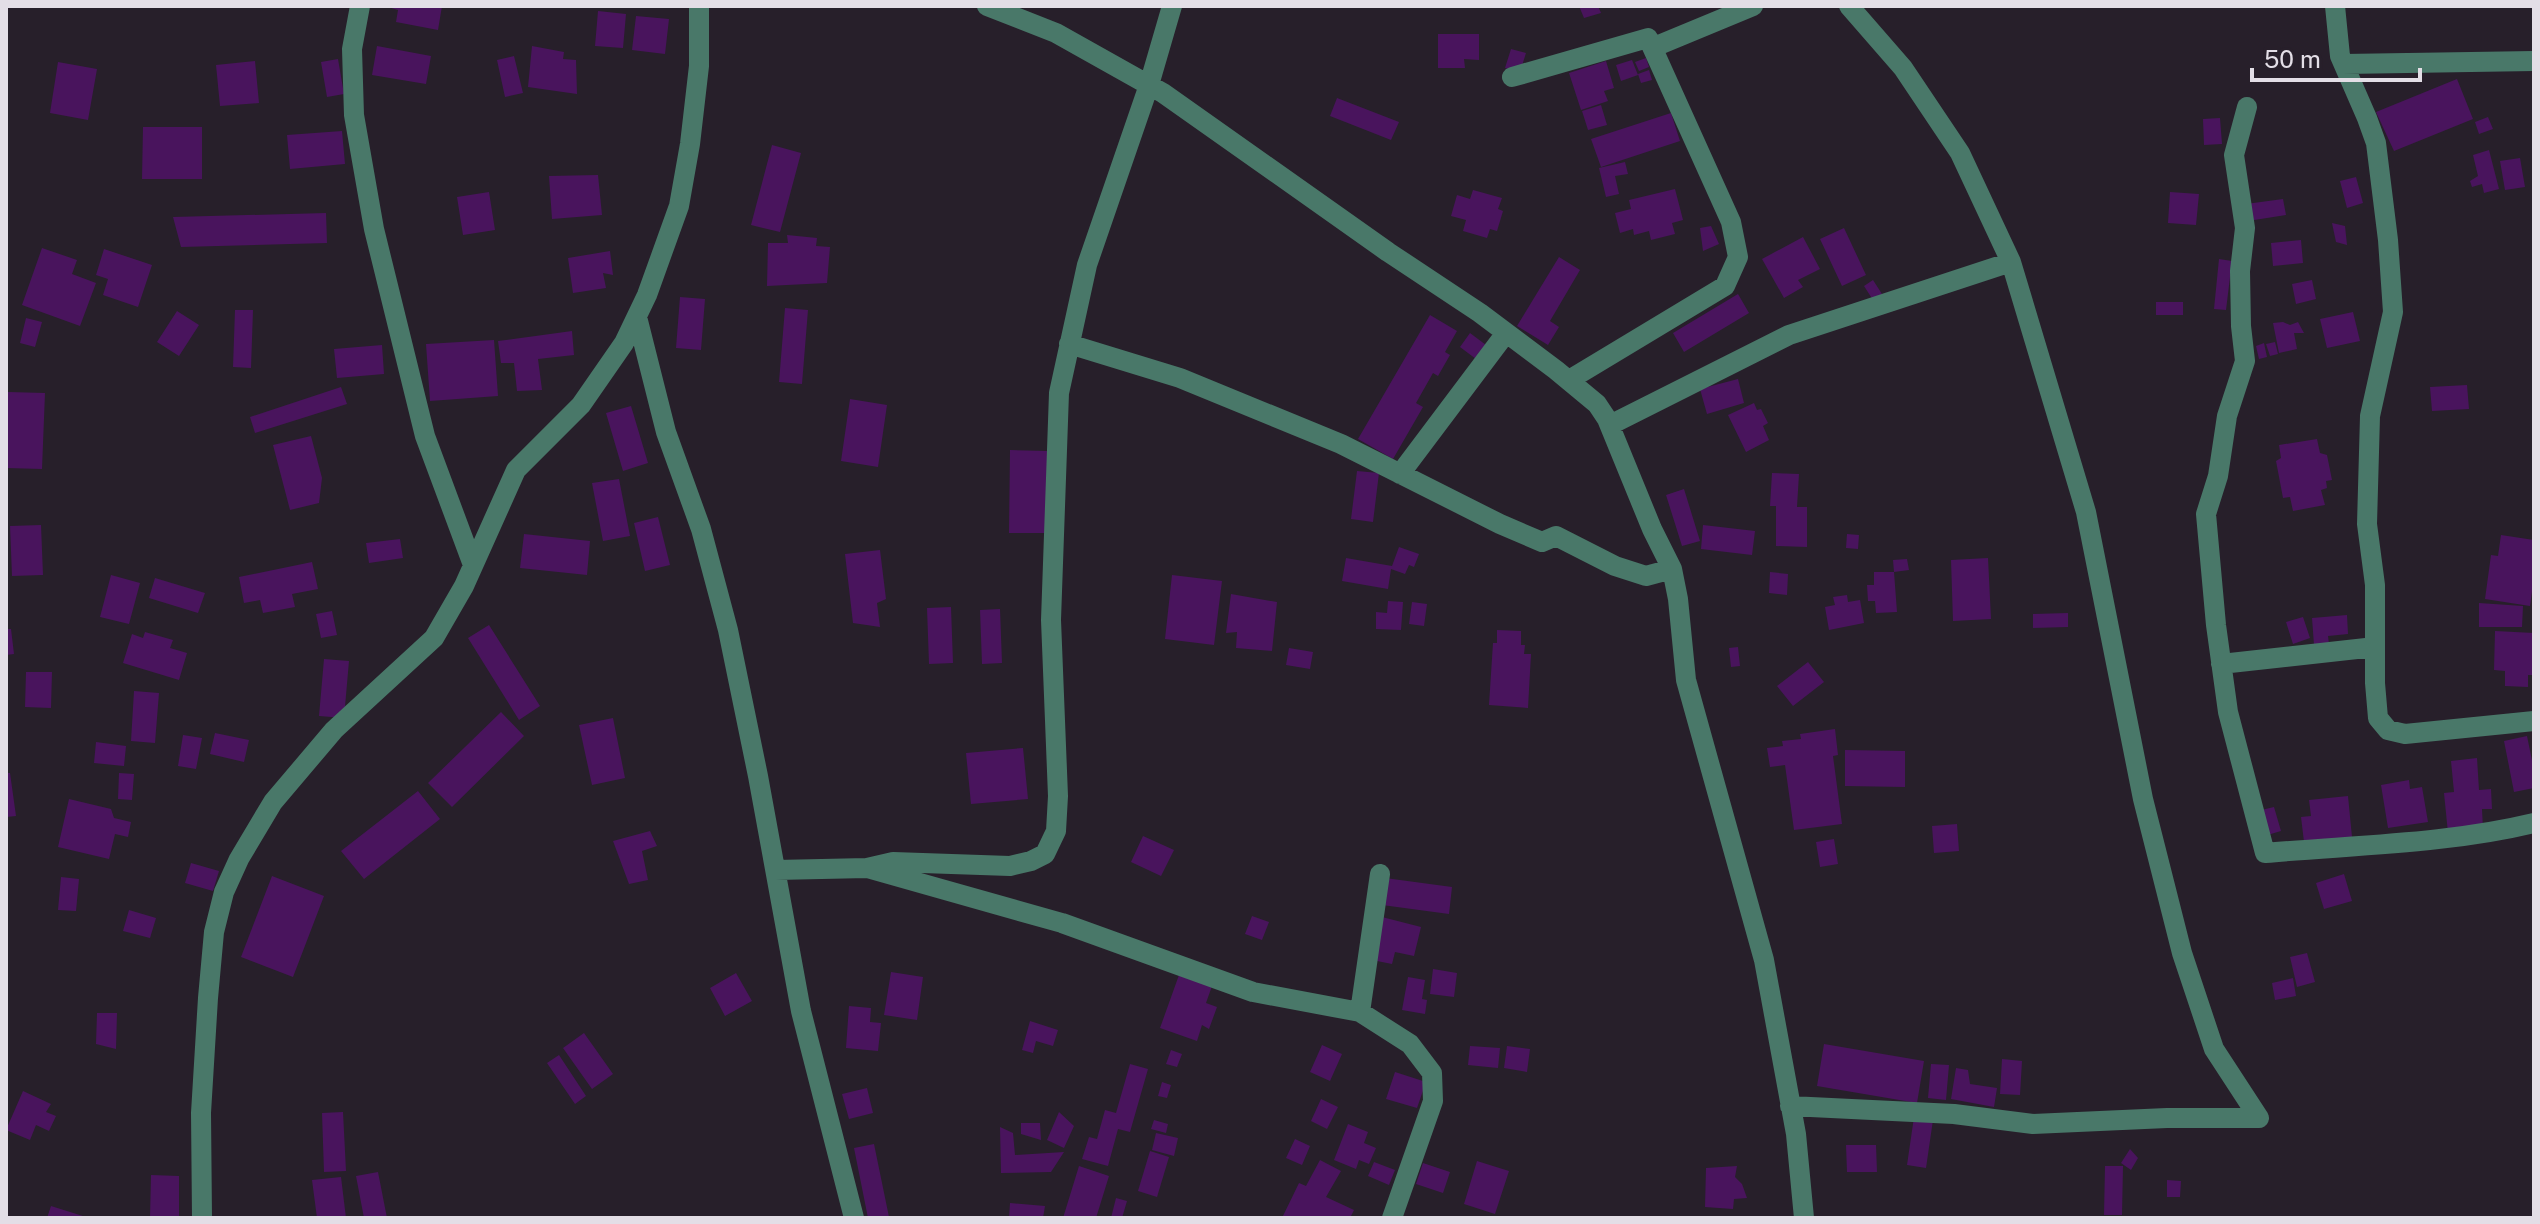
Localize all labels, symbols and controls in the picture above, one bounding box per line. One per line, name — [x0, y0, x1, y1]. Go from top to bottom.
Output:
scale bar — [2252, 32, 2420, 82]
text: 50 m — [2264, 45, 2321, 73]

